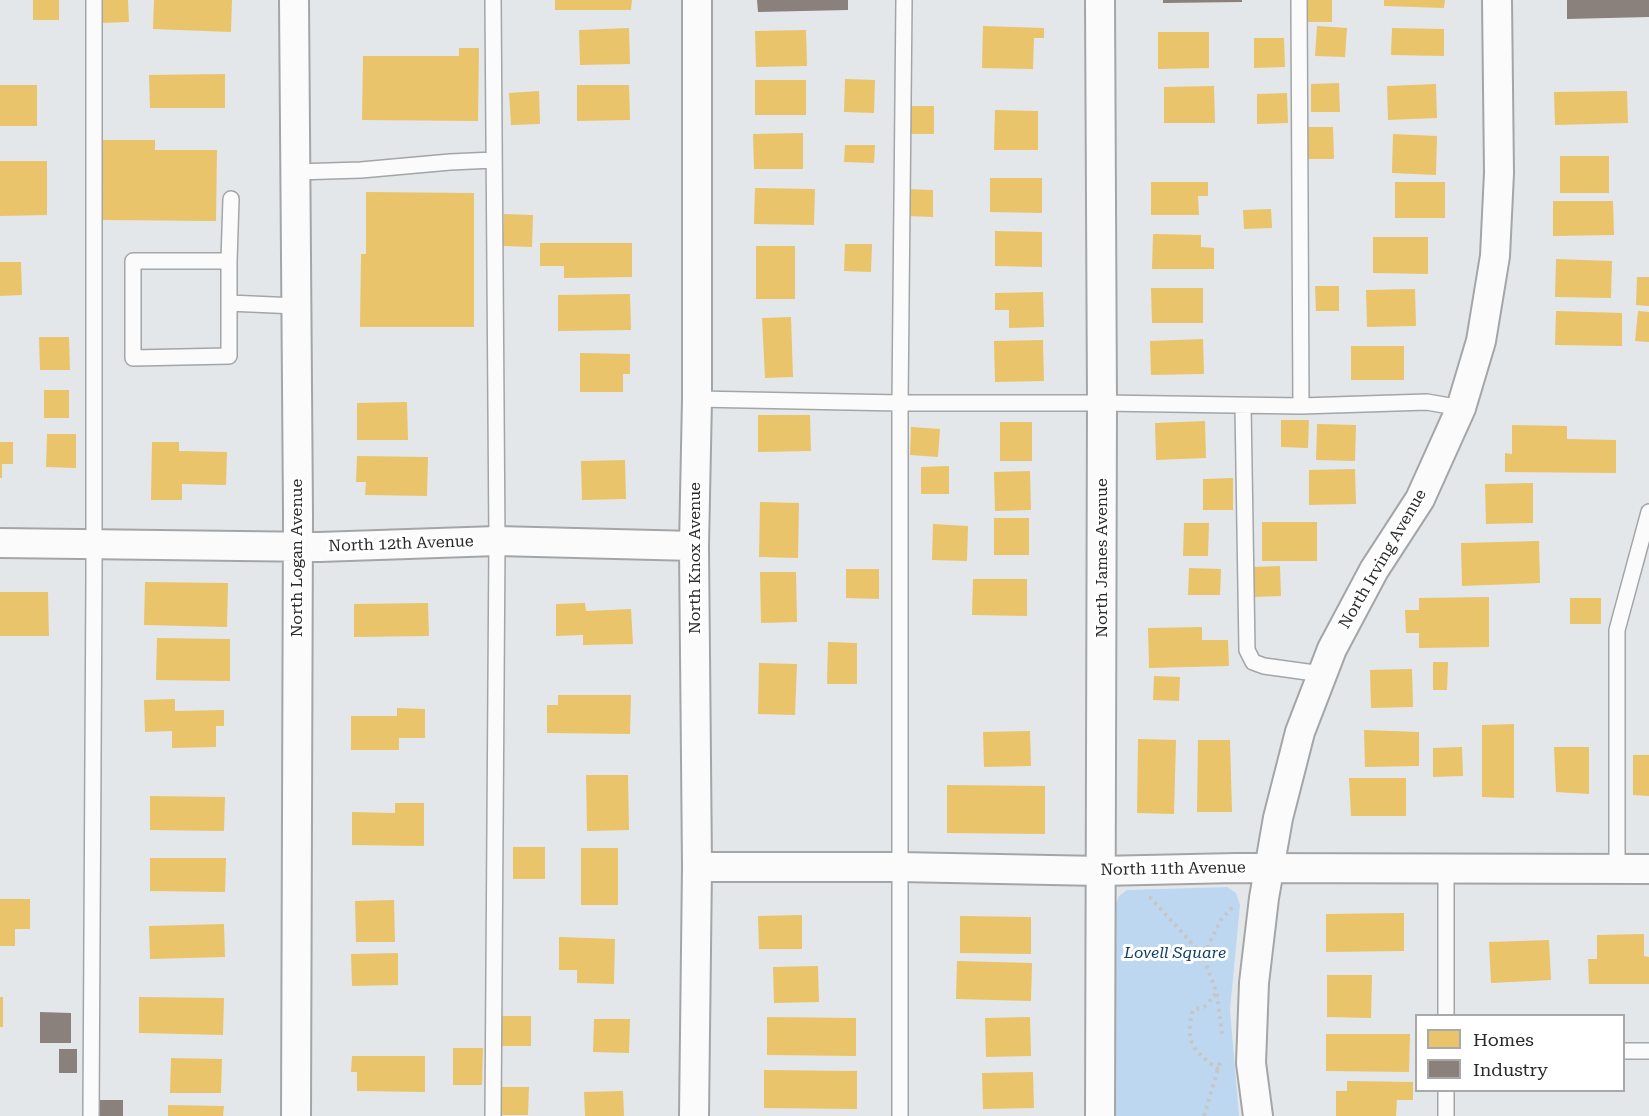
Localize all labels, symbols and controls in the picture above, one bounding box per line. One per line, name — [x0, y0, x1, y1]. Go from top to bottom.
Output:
street label: North James Avenue — [1092, 478, 1112, 638]
street label: North Logan Avenue — [287, 479, 307, 637]
street label: North Knox Avenue — [685, 482, 705, 634]
street label: North Irving Avenue — [1335, 486, 1431, 632]
street label: North 12th Avenue — [328, 532, 474, 556]
street label: North 11th Avenue — [1100, 858, 1246, 880]
park label: Lovell Square — [1124, 943, 1226, 963]
legend — [1415, 1014, 1625, 1092]
text: Homes — [1473, 1029, 1534, 1050]
text: Industry — [1473, 1059, 1548, 1080]

